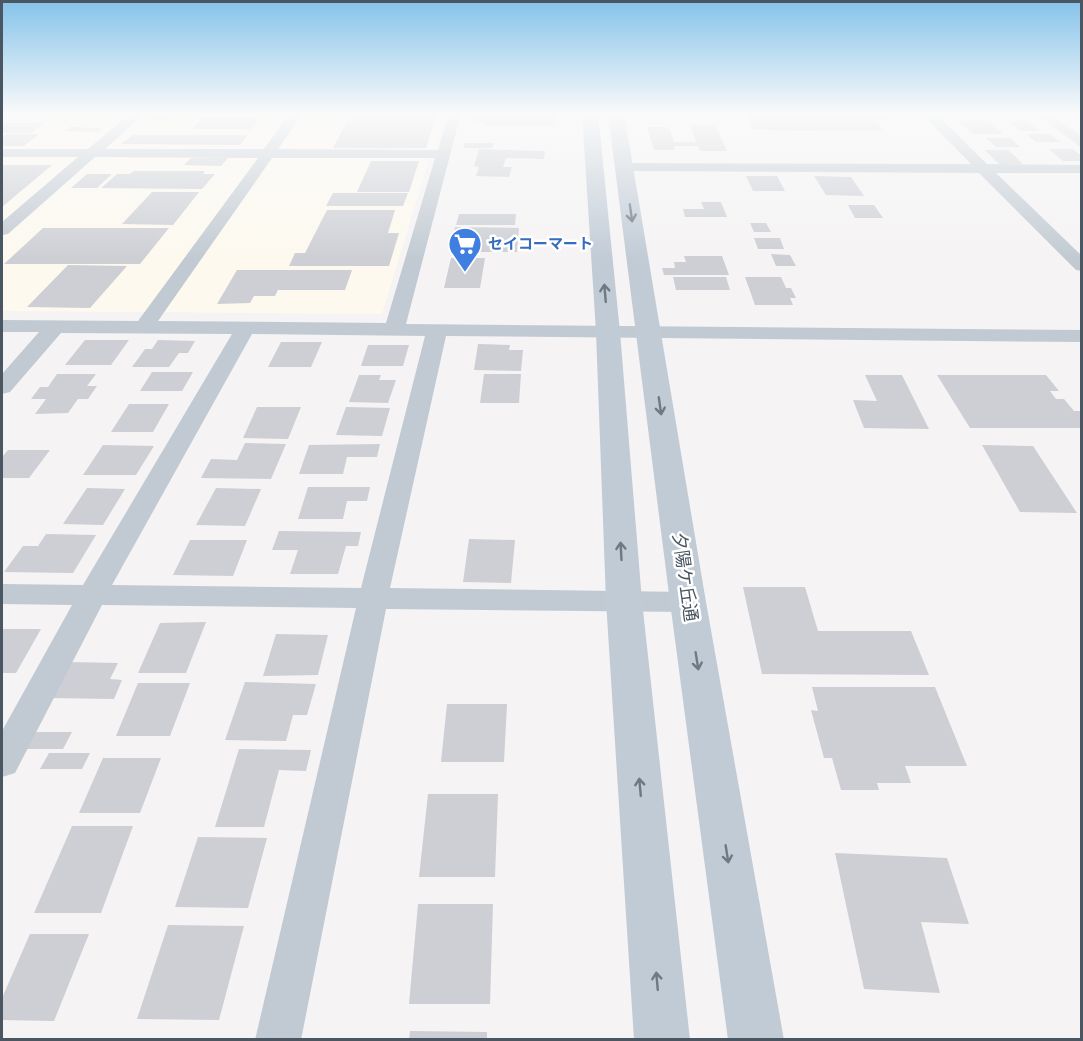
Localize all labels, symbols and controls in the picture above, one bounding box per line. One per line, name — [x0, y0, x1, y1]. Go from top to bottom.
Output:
one-way arrow — [626, 202, 637, 222]
supermarket icon: セイコーマート — [447, 226, 483, 273]
place label: セイコーマート — [488, 236, 593, 252]
one-way arrow — [599, 284, 610, 304]
one-way arrow — [654, 395, 665, 415]
street label: 夕陽ケ丘通 — [669, 531, 701, 623]
one-way arrow — [615, 541, 626, 561]
one-way arrow — [692, 651, 703, 670]
one-way arrow — [634, 778, 645, 797]
one-way arrow — [722, 843, 733, 863]
one-way arrow — [651, 972, 662, 992]

